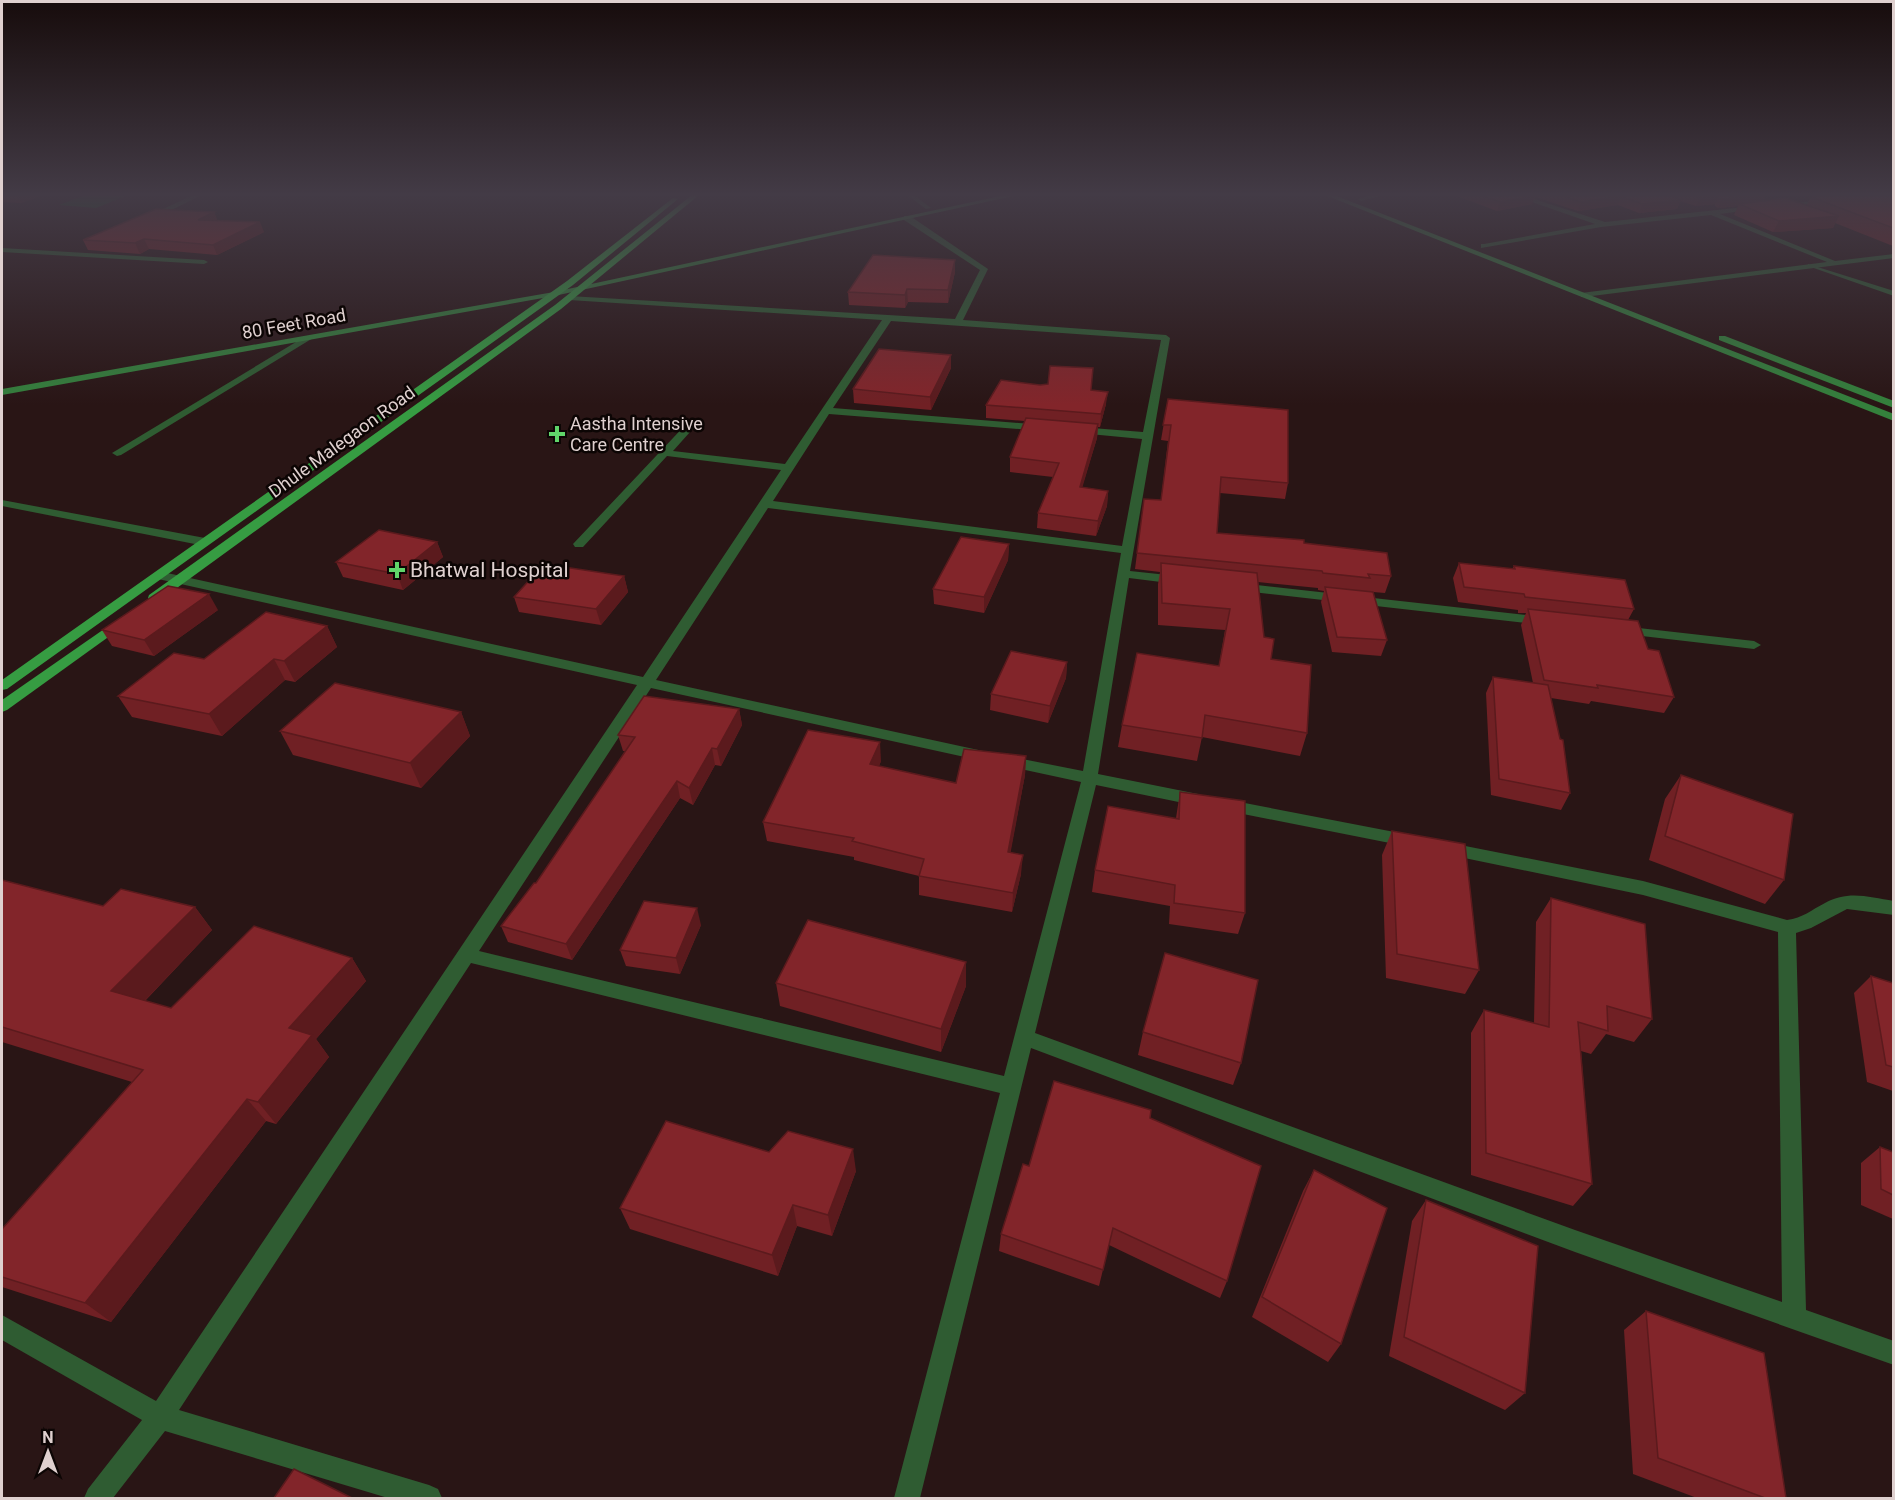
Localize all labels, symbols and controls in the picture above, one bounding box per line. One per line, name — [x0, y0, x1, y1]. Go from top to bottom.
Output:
street label: 80 Feet Road — [240, 304, 348, 343]
street label: Dhule Malegaon Road — [265, 382, 419, 502]
place label: Aastha Intensive Care Centre — [570, 413, 703, 455]
marker: Aastha Intensive Care Centre — [548, 425, 566, 443]
place label: Bhatwal Hospital — [410, 558, 569, 582]
marker: Bhatwal Hospital — [388, 561, 406, 579]
north arrow — [18, 1422, 78, 1482]
text: N — [42, 1428, 54, 1447]

